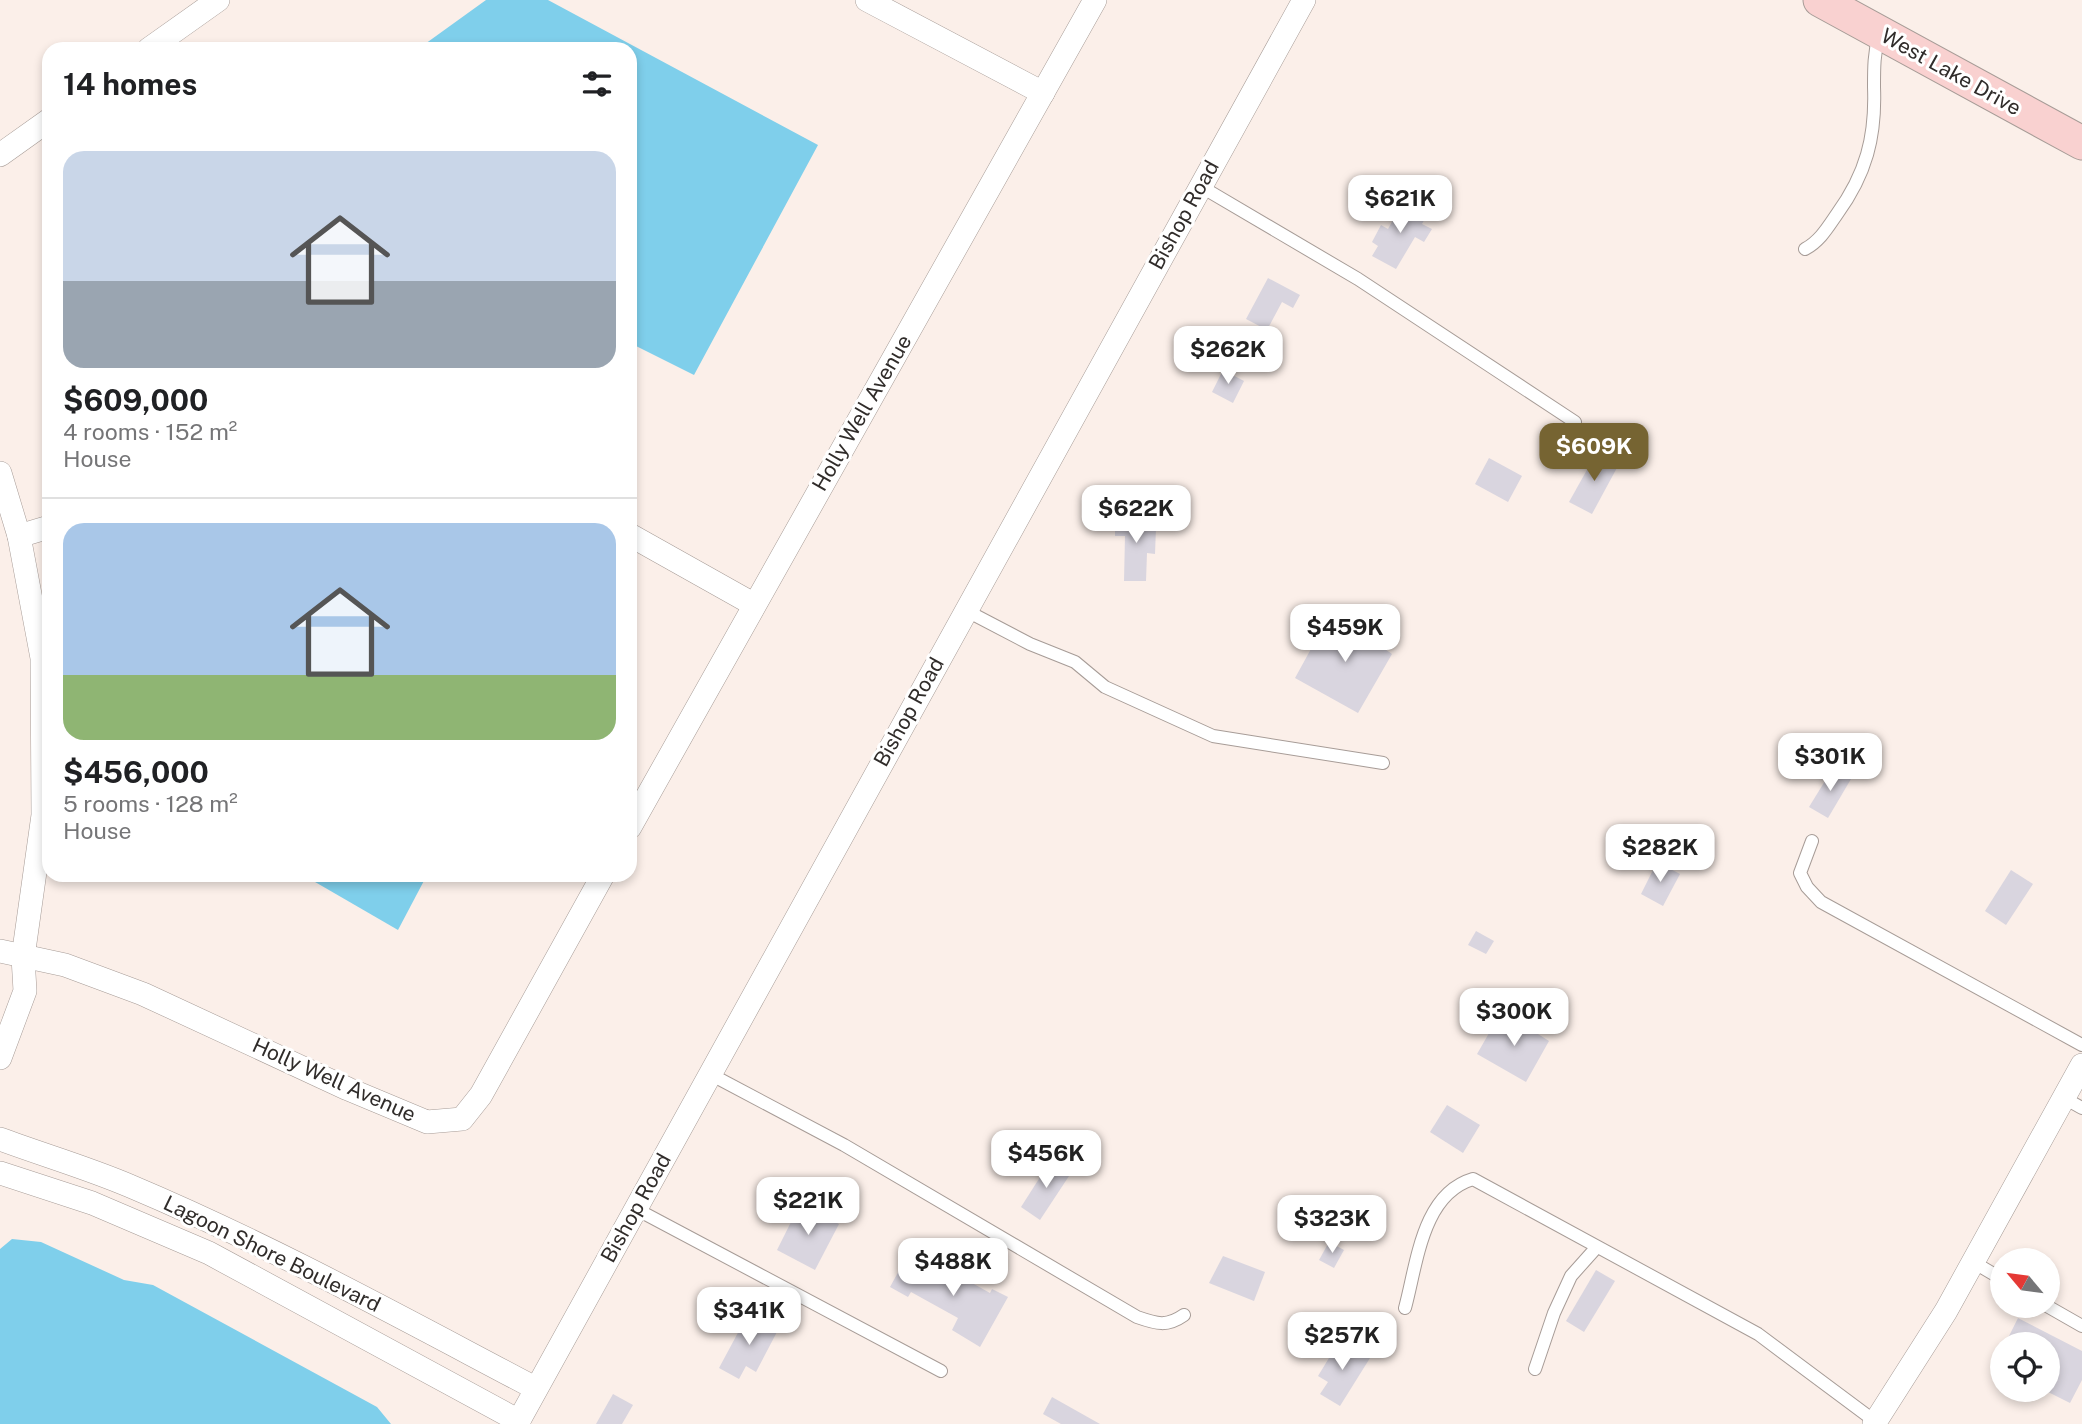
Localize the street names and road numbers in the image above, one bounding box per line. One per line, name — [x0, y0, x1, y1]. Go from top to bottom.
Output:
street label: West Lake Drive — [1877, 23, 2026, 120]
street label: Bishop Road — [1143, 156, 1224, 274]
street label: Holly Well Avenue — [807, 330, 916, 495]
street label: Bishop Road — [868, 653, 949, 771]
street label: Holly Well Avenue — [249, 1032, 420, 1127]
street label: Bishop Road — [595, 1149, 676, 1267]
street label: Lagoon Shore Boulevard — [160, 1190, 385, 1317]

